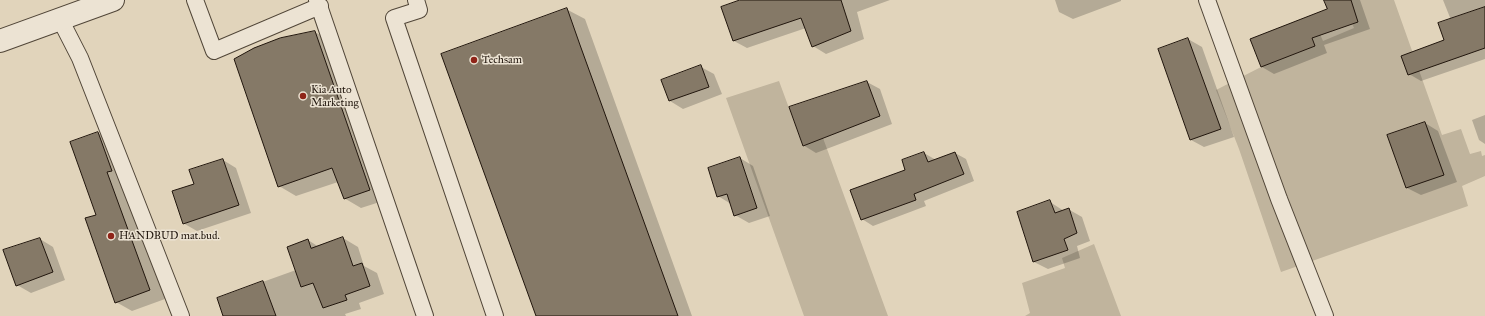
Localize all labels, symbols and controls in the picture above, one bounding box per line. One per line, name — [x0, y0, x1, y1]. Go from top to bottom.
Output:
place label: Techsam — [482, 53, 522, 67]
marker: Techsam — [469, 55, 479, 65]
place label: Kia Auto Marketing — [311, 83, 359, 109]
marker: Kia Auto Marketing — [298, 91, 308, 101]
place label: HANDBUD mat.bud. — [119, 229, 220, 243]
marker: HANDBUD mat.bud. — [106, 231, 116, 241]

